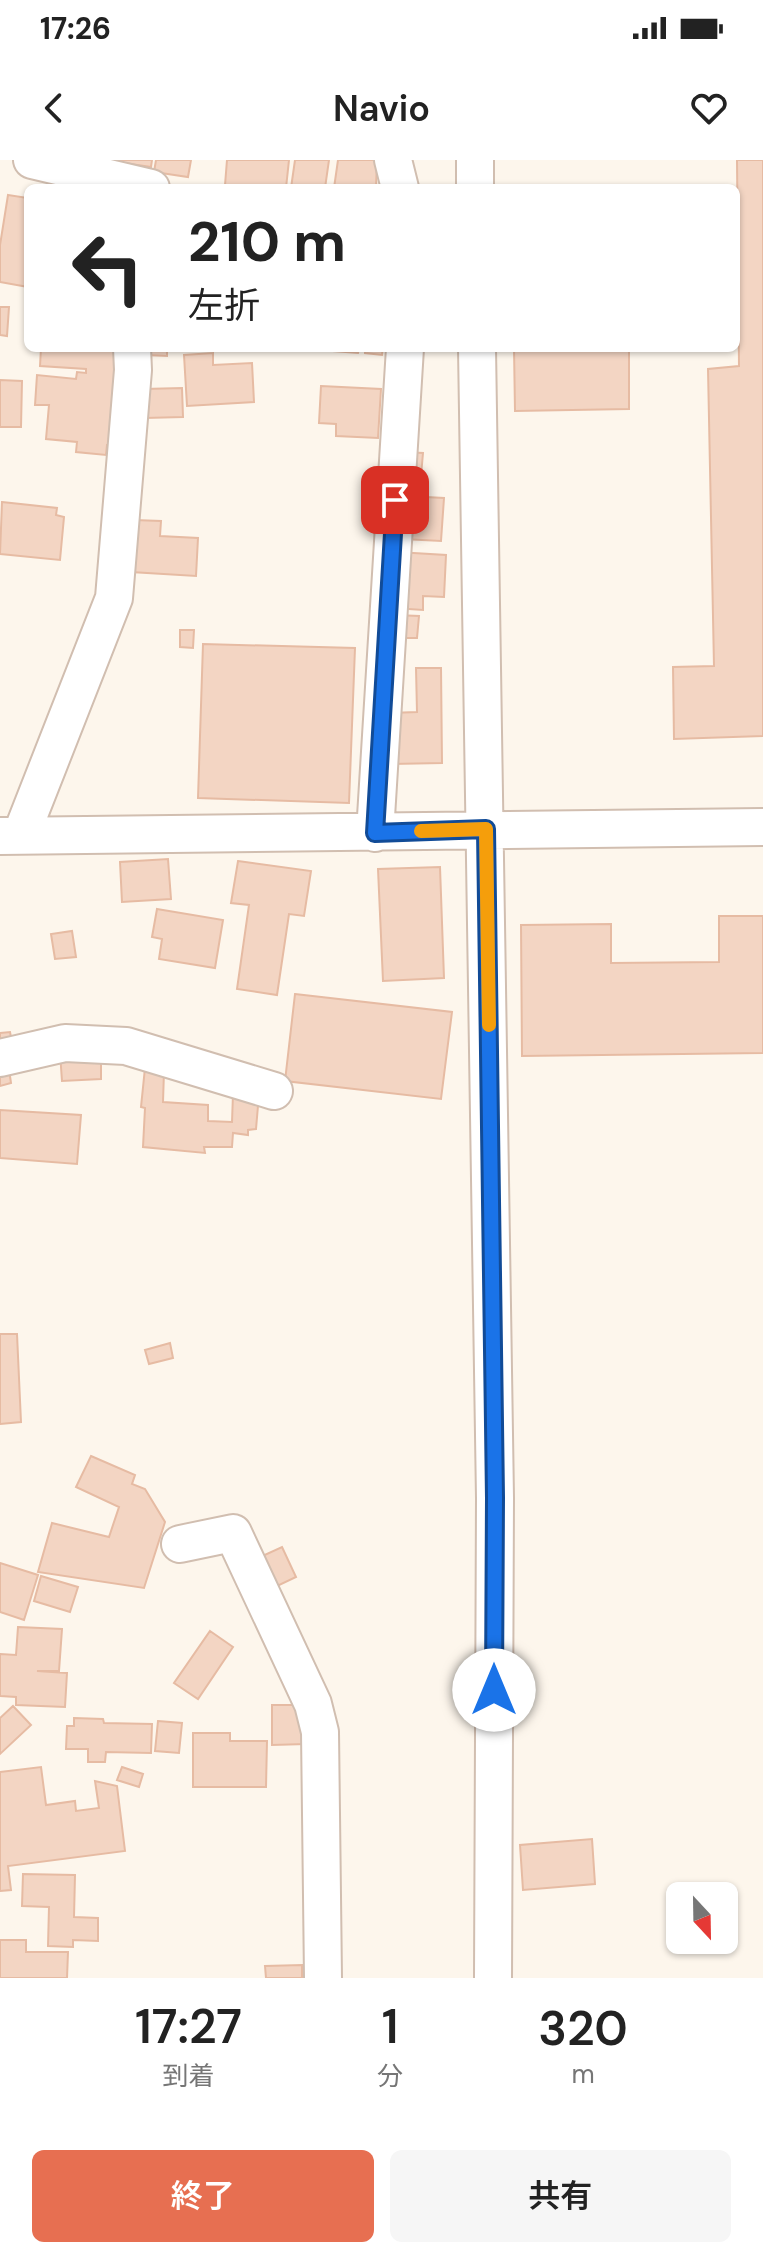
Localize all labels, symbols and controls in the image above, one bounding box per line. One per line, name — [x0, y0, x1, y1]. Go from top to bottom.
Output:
text: 17:26 — [40, 9, 111, 48]
text: Navio — [333, 85, 430, 132]
icon: back — [32, 86, 76, 130]
icon: heart — [687, 86, 731, 130]
text: 210 m — [188, 205, 346, 278]
icon: left — [56, 216, 160, 320]
text: 左折 — [188, 282, 260, 329]
pin — [361, 466, 429, 534]
icon: arrive — [373, 478, 417, 522]
position arrow — [452, 1648, 536, 1732]
north arrow — [666, 1882, 738, 1954]
map controls — [666, 1882, 738, 1954]
text: 17:27 — [135, 1995, 242, 2058]
text: 1 — [382, 1995, 398, 2058]
text: 320 — [538, 1997, 628, 2060]
text: m — [571, 2057, 595, 2091]
text: 到着 — [163, 2059, 215, 2093]
text: 分 — [377, 2059, 403, 2093]
button: 終了 — [32, 2150, 374, 2242]
button: 共有 — [390, 2150, 731, 2242]

